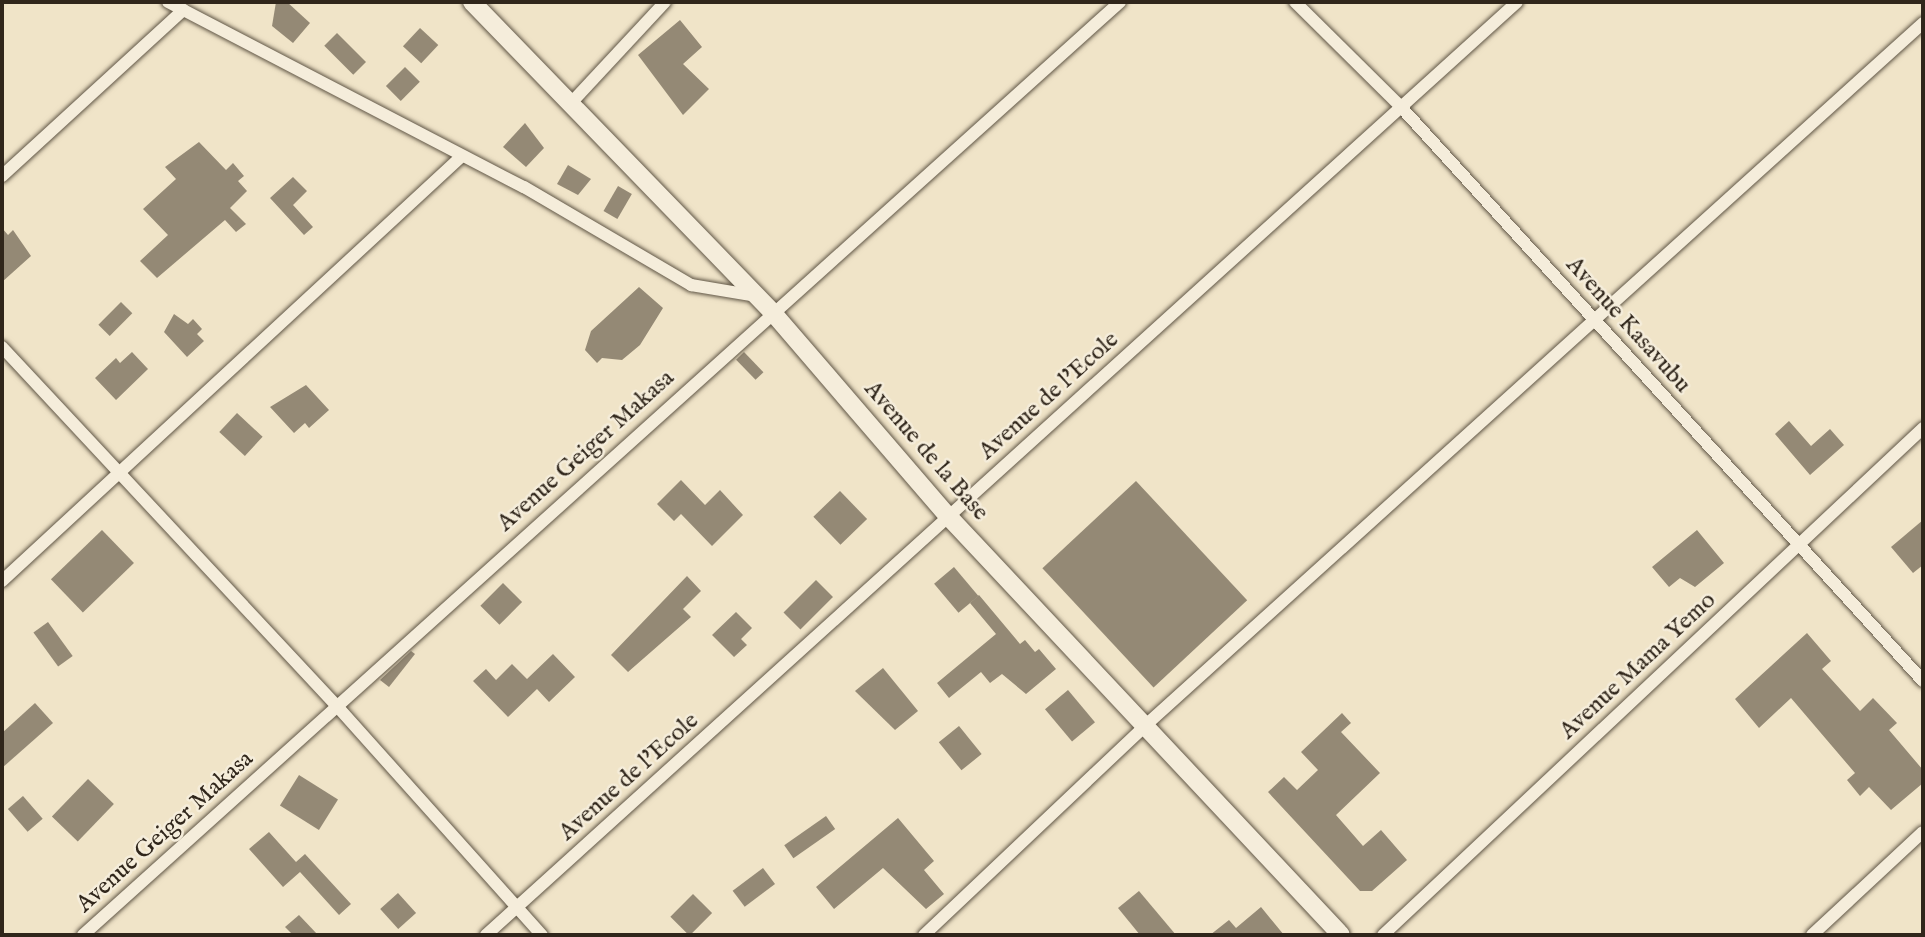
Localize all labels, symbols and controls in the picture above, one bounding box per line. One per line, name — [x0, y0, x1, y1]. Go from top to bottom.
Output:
street label: Avenue Kasavubu — [1559, 251, 1697, 399]
street label: Avenue de l'Ecole — [973, 326, 1125, 466]
street label: Avenue Geiger Makasa — [492, 364, 680, 538]
street label: Avenue de la Base — [858, 375, 994, 527]
street label: Avenue Mama Yemo — [1554, 586, 1722, 746]
street label: Avenue de l'Ecole — [553, 707, 705, 847]
street label: Avenue Geiger Makasa — [71, 745, 259, 919]

